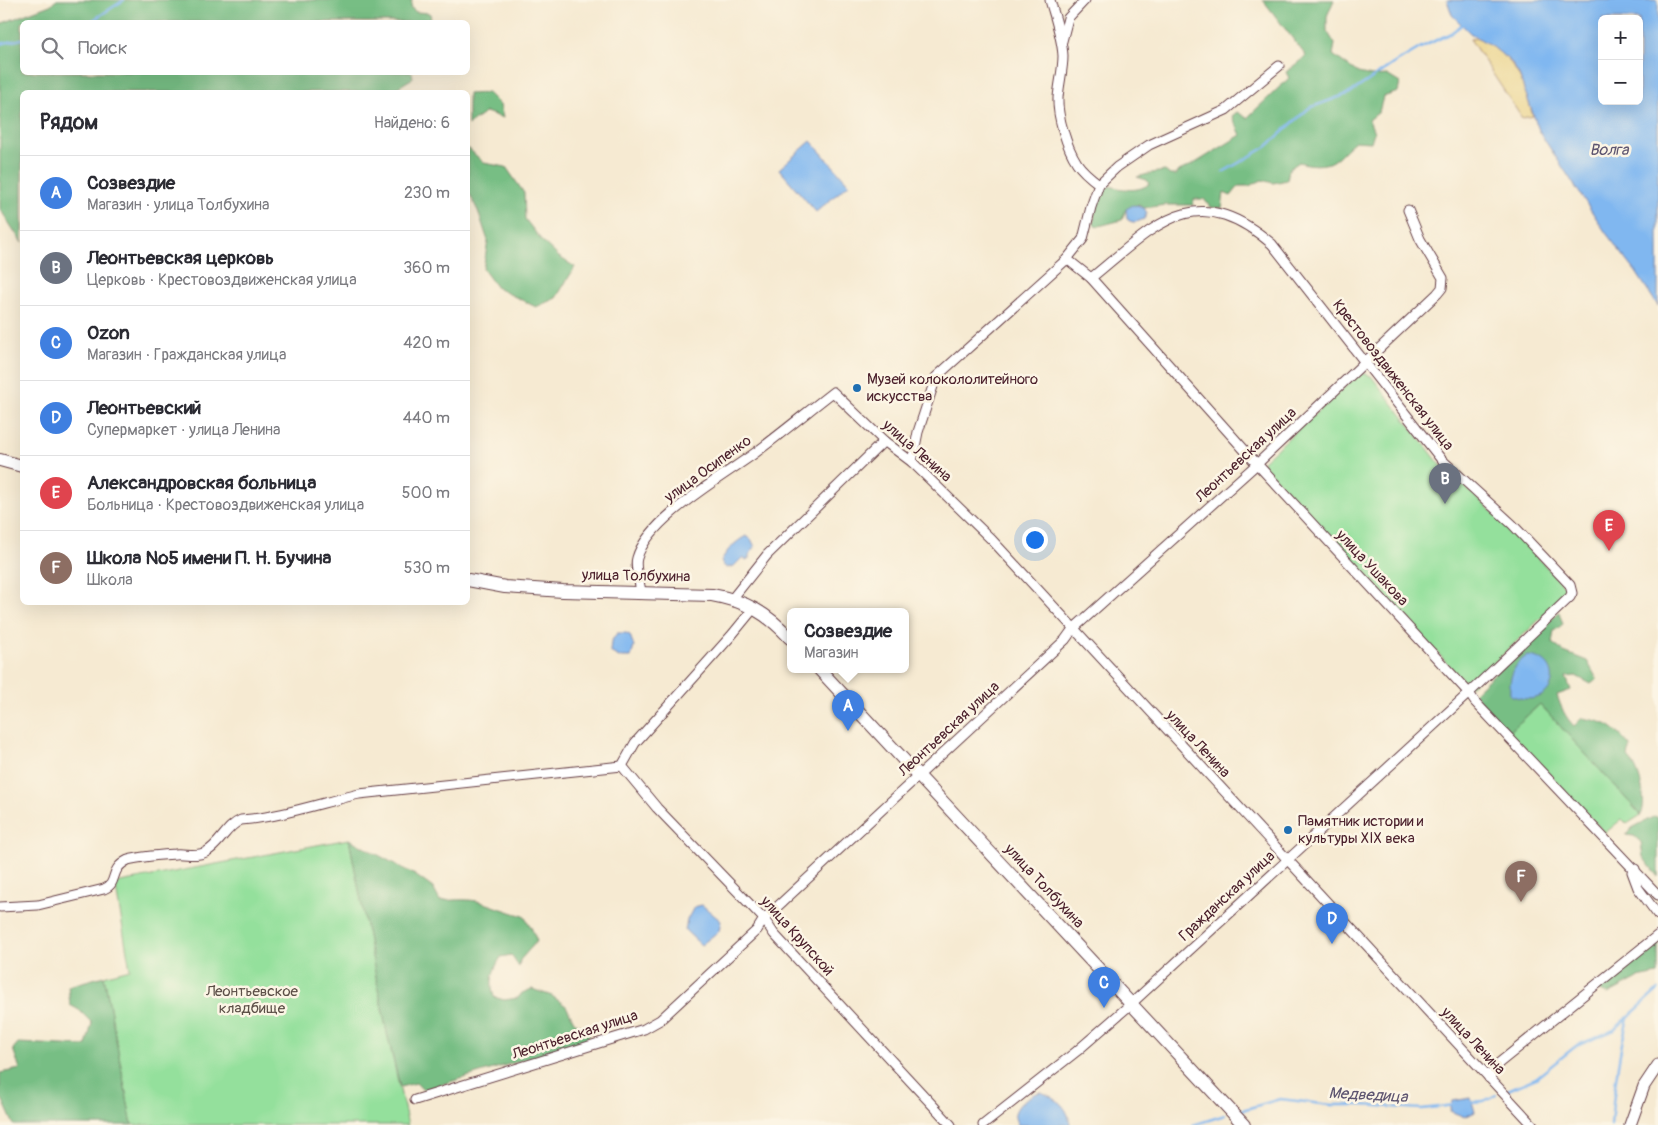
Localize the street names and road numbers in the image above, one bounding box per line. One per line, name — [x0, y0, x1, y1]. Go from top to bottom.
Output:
street label: Крестовоздвиженская улица — [1328, 296, 1458, 454]
street label: Леонтьевская улица — [1191, 403, 1300, 507]
street label: улица Ленина — [878, 415, 956, 486]
street label: улица Осипенко — [660, 431, 755, 507]
street label: улица Ушакова — [1331, 525, 1412, 610]
street label: улица Толбухина — [581, 566, 690, 586]
street label: Леонтьевская улица — [894, 677, 1003, 781]
street label: улица Ленина — [1161, 705, 1234, 782]
street label: улица Толбухина — [999, 839, 1088, 932]
street label: Гражданская улица — [1175, 847, 1279, 945]
street label: улица Крупской — [755, 891, 838, 980]
street label: улица Ленина — [1436, 1002, 1509, 1079]
street label: Леонтьевская улица — [509, 1006, 640, 1065]

